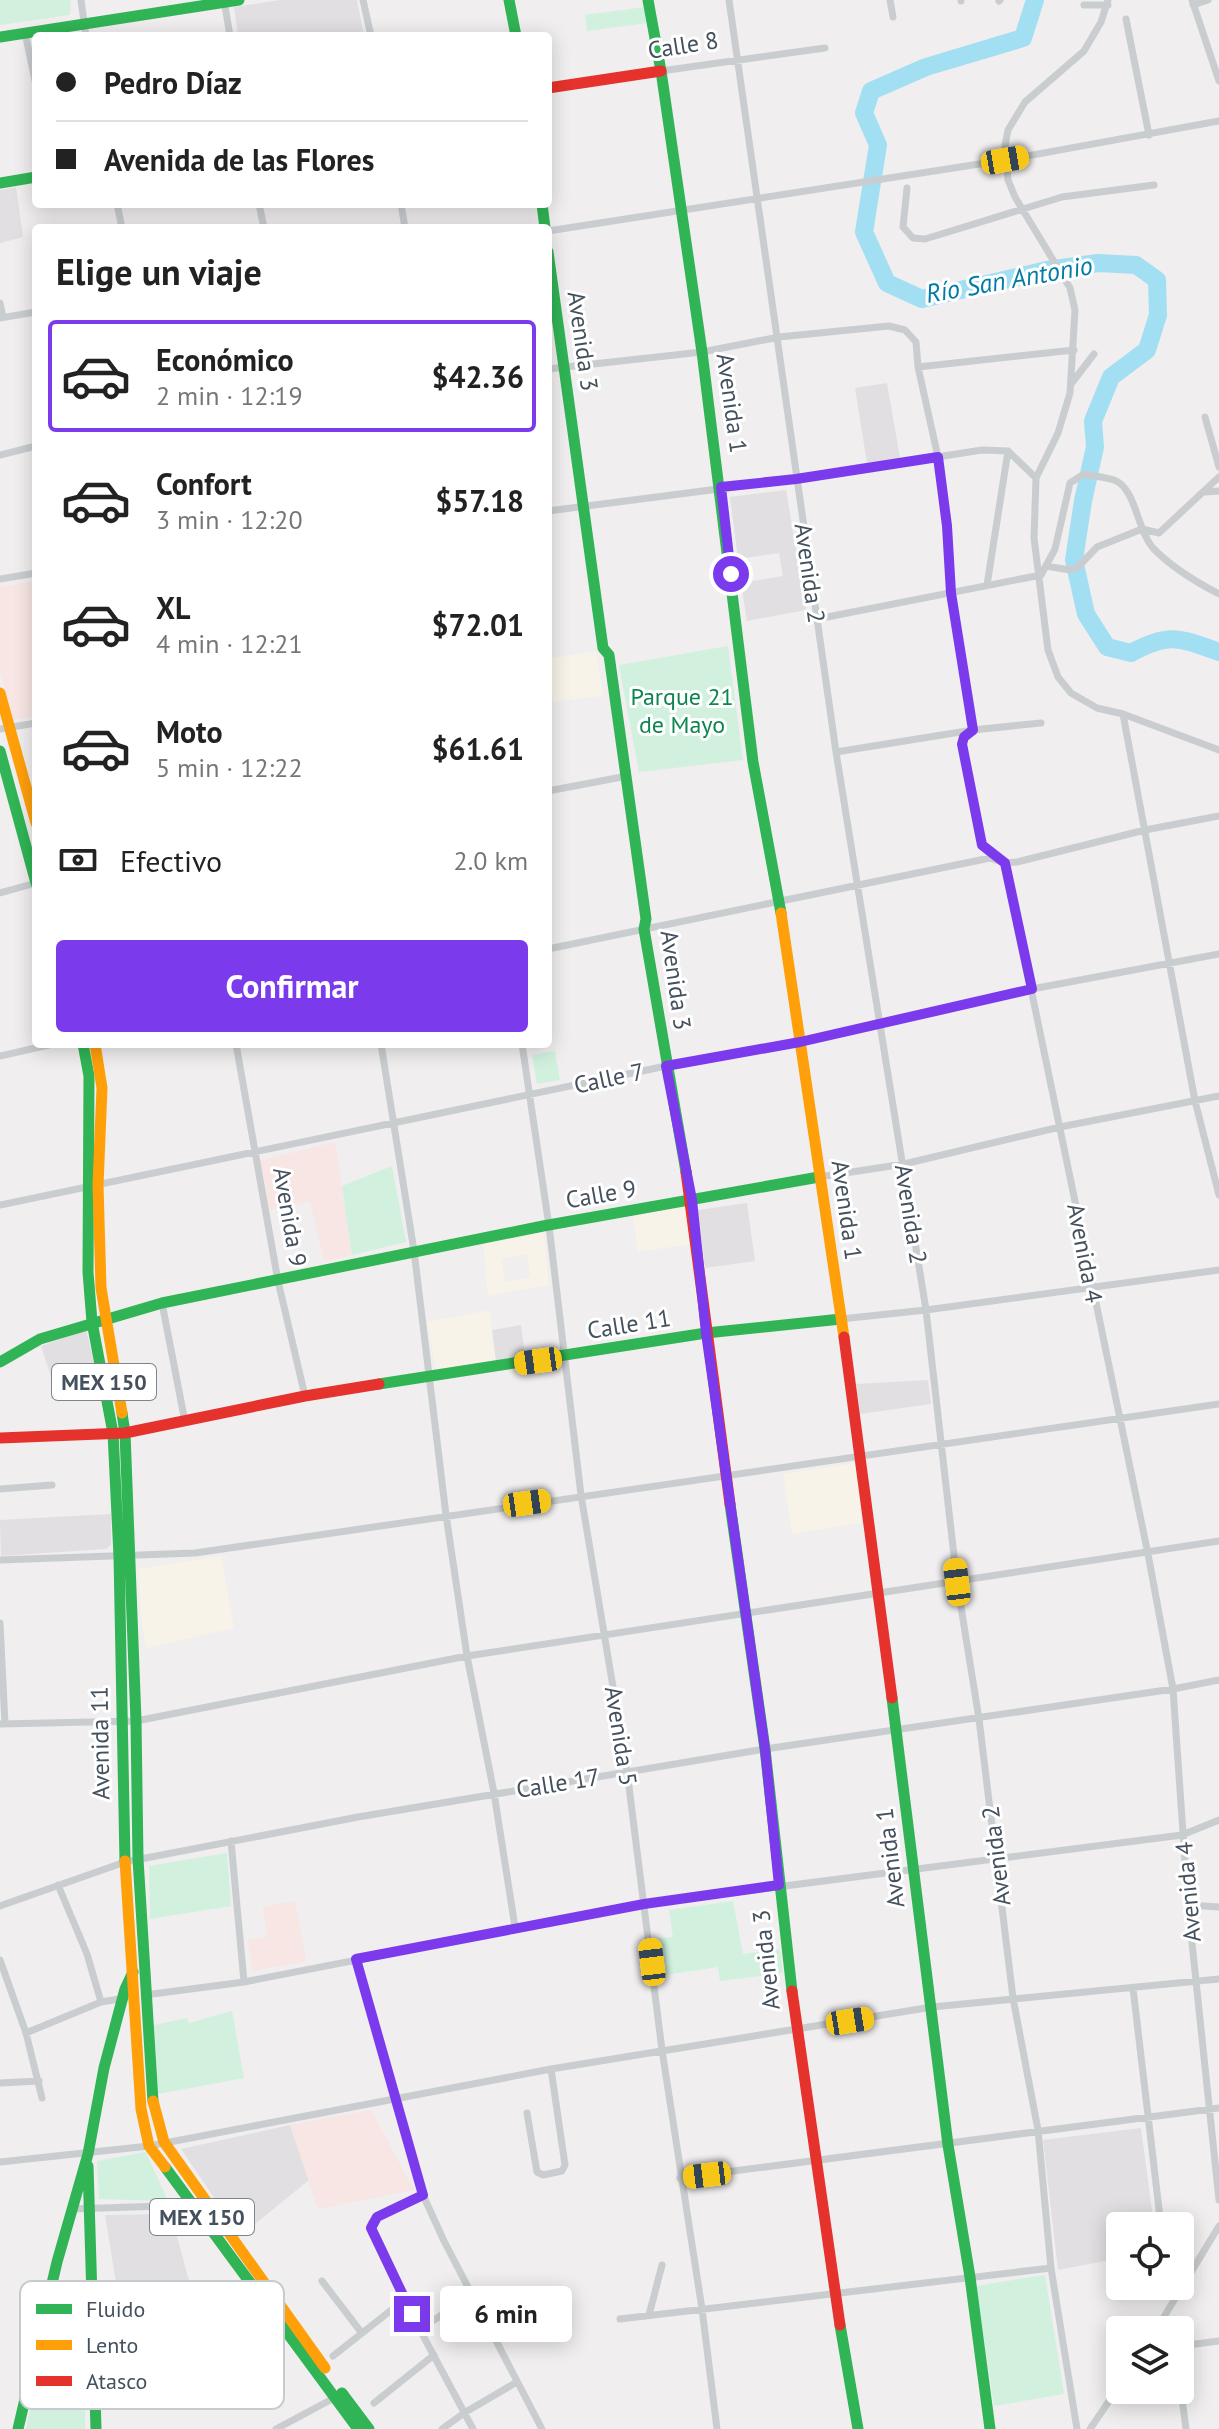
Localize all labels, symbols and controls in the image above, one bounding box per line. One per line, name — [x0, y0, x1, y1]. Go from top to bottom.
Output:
street label: Calle 8 — [646, 24, 720, 66]
text: Pedro Díaz — [104, 63, 242, 102]
text: Avenida de las Flores — [104, 140, 374, 179]
car — [979, 144, 1031, 176]
text: Elige un viaje — [56, 248, 262, 295]
water label: Río San Antonio — [923, 248, 1095, 310]
street label: Avenida 3 — [561, 289, 605, 393]
icon: car — [60, 340, 132, 412]
text: Económico — [156, 340, 294, 379]
street label: Avenida 1 — [710, 351, 754, 455]
text: $42.36 — [432, 357, 524, 396]
text: 2 min · 12:19 — [156, 379, 303, 412]
icon: car — [60, 464, 132, 536]
text: Confort — [156, 464, 252, 503]
text: $57.18 — [435, 481, 524, 520]
text: 3 min · 12:20 — [156, 503, 303, 536]
street label: Avenida 2 — [788, 521, 832, 625]
route start — [713, 556, 749, 592]
icon: car — [60, 588, 132, 660]
text: XL — [156, 588, 190, 627]
text: $72.01 — [432, 605, 524, 644]
text: 4 min · 12:21 — [156, 627, 303, 660]
park label: Parque 21 de Mayo — [630, 681, 734, 740]
icon: car — [60, 712, 132, 784]
text: Moto — [156, 712, 223, 751]
text: $61.61 — [432, 729, 524, 768]
text: 5 min · 12:22 — [156, 751, 303, 784]
icon: cash — [56, 838, 100, 882]
text: Efectivo — [120, 841, 222, 880]
text: 2.0 km — [454, 844, 528, 877]
street label: Avenida 3 — [654, 928, 698, 1032]
button: Confirmar — [56, 940, 528, 1032]
street label: Calle 7 — [571, 1055, 647, 1101]
street label: Avenida 1 — [825, 1158, 869, 1262]
street label: Avenida 2 — [888, 1162, 934, 1266]
street label: Avenida 9 — [266, 1165, 314, 1269]
street label: Calle 9 — [563, 1173, 639, 1215]
street label: Avenida 4 — [1060, 1201, 1110, 1305]
street label: Calle 11 — [585, 1302, 673, 1346]
car — [513, 1346, 563, 1376]
road number: MEX 150 — [52, 1364, 156, 1400]
car — [502, 1488, 552, 1518]
car — [942, 1557, 972, 1607]
street label: Avenida 5 — [598, 1684, 644, 1788]
street label: Avenida 11 — [84, 1686, 116, 1800]
street label: Calle 17 — [514, 1761, 602, 1805]
street label: Avenida 2 — [974, 1804, 1018, 1908]
street label: Avenida 1 — [868, 1806, 912, 1910]
street label: Avenida 4 — [1168, 1841, 1208, 1943]
street label: Avenida 3 — [745, 1908, 787, 2012]
car — [637, 1937, 667, 1987]
car — [824, 2005, 876, 2037]
car — [682, 2160, 732, 2190]
road number: MEX 150 — [150, 2199, 254, 2235]
map controls — [1106, 2212, 1194, 2404]
button: locate — [1106, 2212, 1194, 2300]
legend — [20, 2281, 284, 2409]
callout: 6 min — [440, 2286, 572, 2342]
text: Fluido — [86, 2295, 145, 2323]
route end — [394, 2296, 430, 2332]
text: 6 min — [474, 2297, 538, 2330]
button: layers — [1106, 2316, 1194, 2404]
text: Lento — [86, 2331, 138, 2359]
text: Atasco — [86, 2367, 147, 2395]

